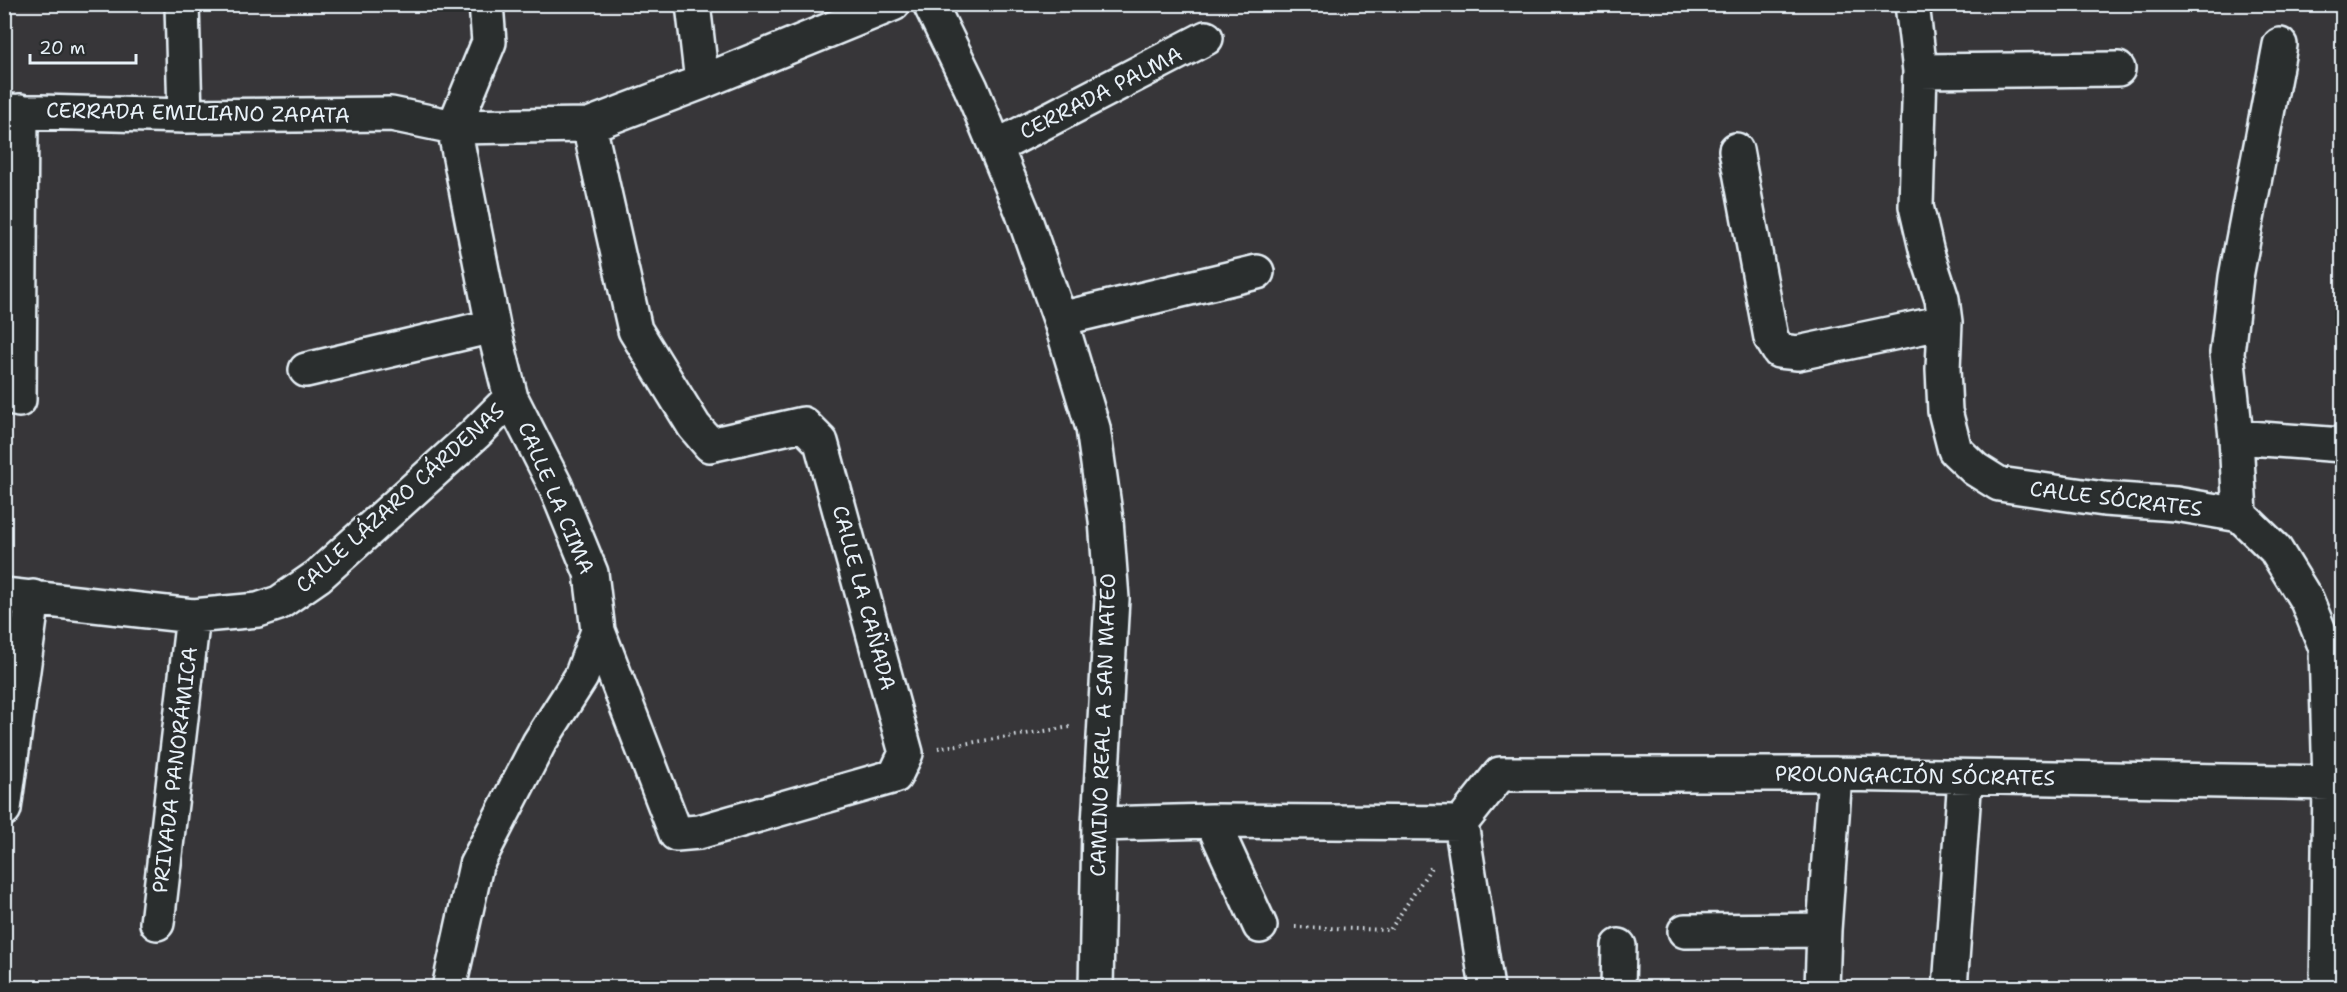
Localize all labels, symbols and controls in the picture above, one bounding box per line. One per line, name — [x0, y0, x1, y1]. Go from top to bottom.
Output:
scale bar — [30, 27, 136, 65]
text: 20 m — [39, 36, 85, 60]
street label: CERRADA PALMA — [1015, 40, 1187, 146]
street label: CERRADA EMILIANO ZAPATA — [46, 96, 350, 130]
street label: CALLE LÁZARO CÁRDENAS — [289, 396, 510, 599]
street label: CALLE LA CIMA — [511, 418, 601, 578]
street label: CALLE SÓCRATES — [2028, 474, 2204, 523]
street label: CALLE LA CAÑADA — [826, 502, 903, 694]
street label: CAMINO REAL A SAN MATEO — [1084, 573, 1122, 877]
street label: PRIVADA PANORÁMICA — [145, 645, 204, 895]
street label: PROLONGACIÓN SÓCRATES — [1775, 759, 2055, 792]

